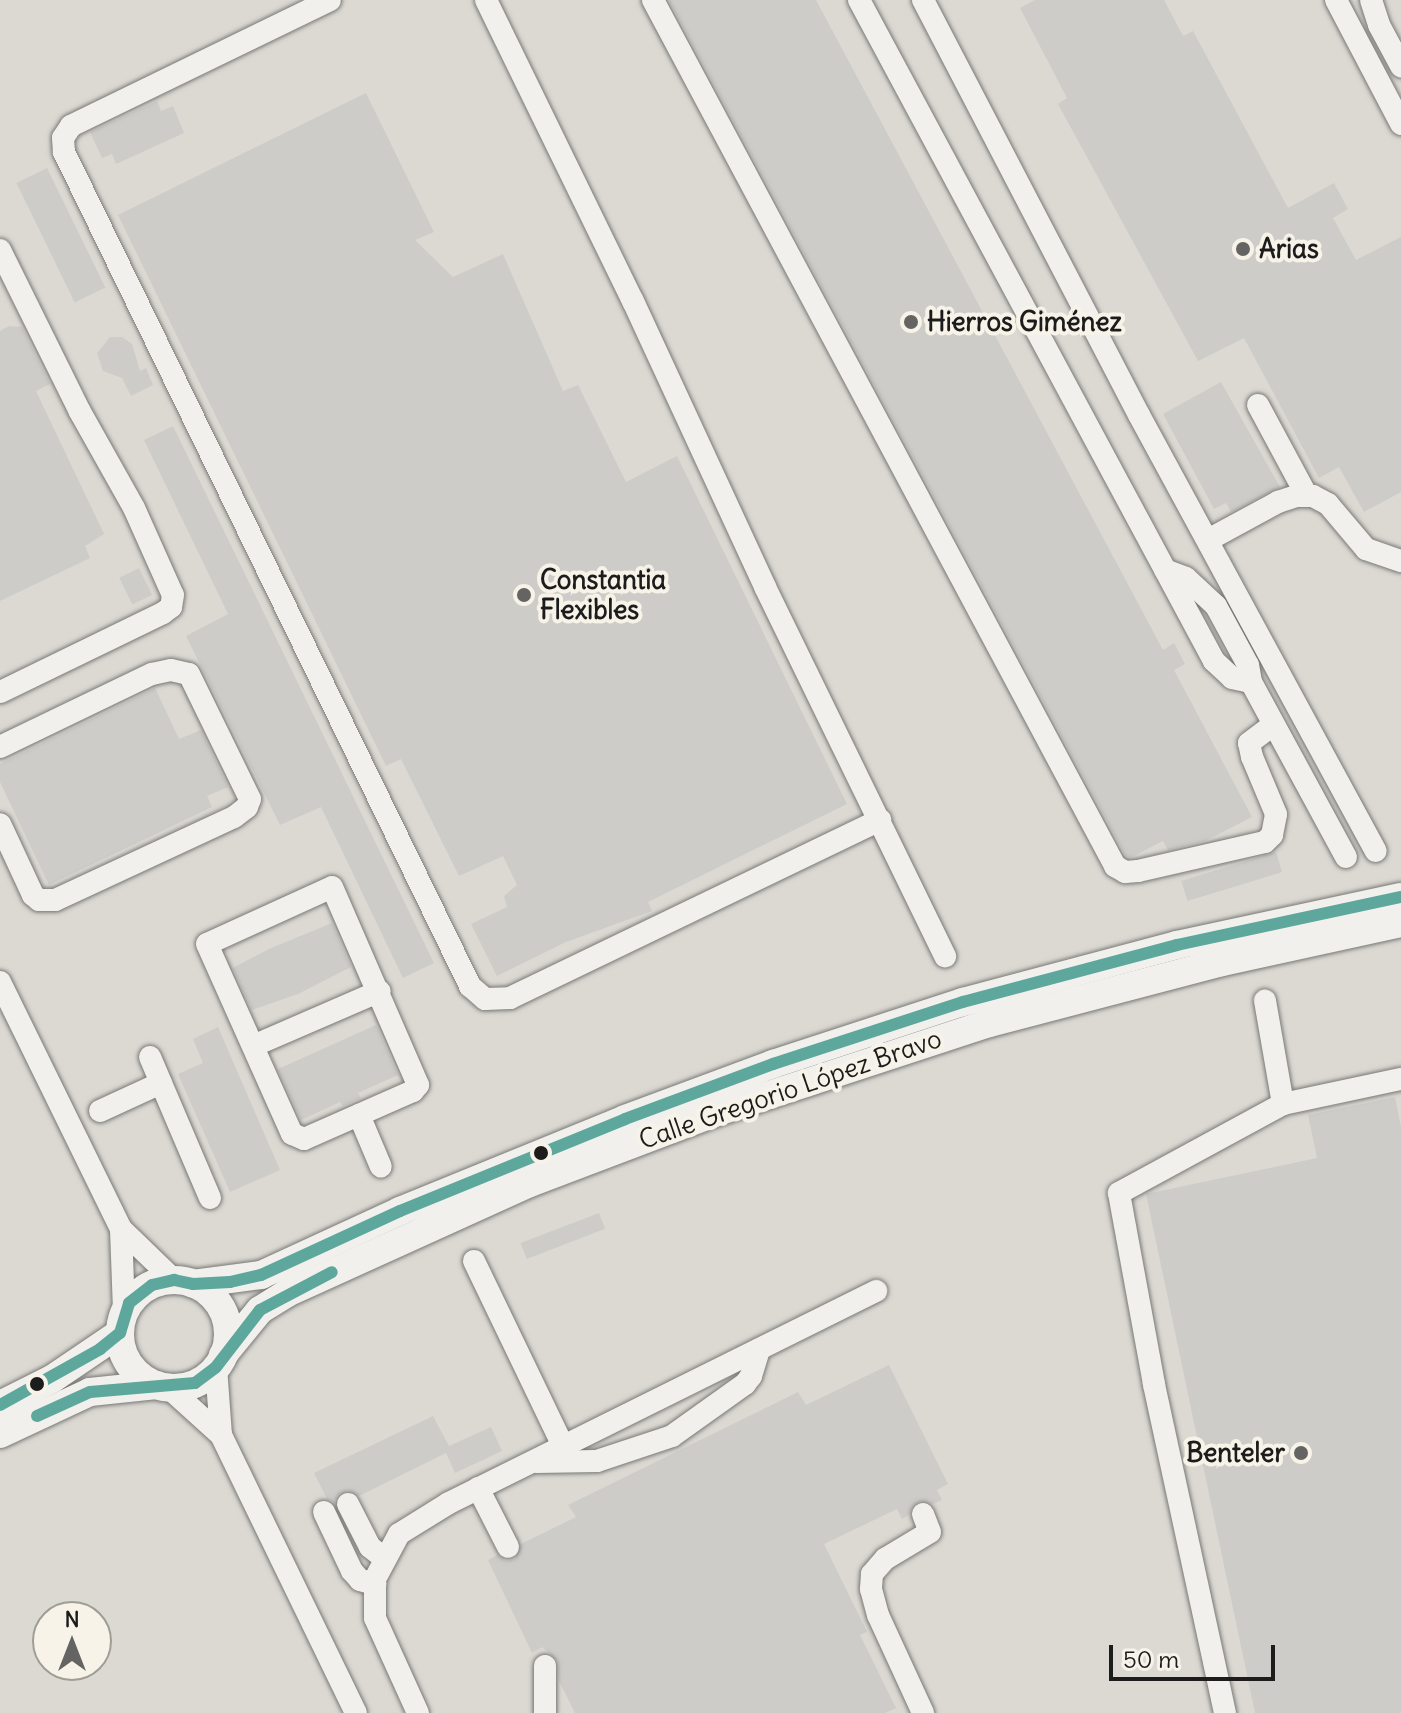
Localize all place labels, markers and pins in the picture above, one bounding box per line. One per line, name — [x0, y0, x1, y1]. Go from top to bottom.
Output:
place label: Arias — [1259, 233, 1319, 265]
marker: Arias — [1234, 240, 1252, 258]
place label: Hierros Giménez — [927, 306, 1122, 338]
marker: Hierros Giménez — [902, 313, 920, 331]
place label: Constantia Flexibles — [540, 564, 666, 626]
marker: Constantia Flexibles — [515, 586, 533, 604]
unlabelled marker — [533, 1145, 549, 1161]
unlabelled marker — [29, 1376, 45, 1392]
place label: Benteler — [1186, 1437, 1285, 1469]
marker: Benteler — [1292, 1444, 1310, 1462]

